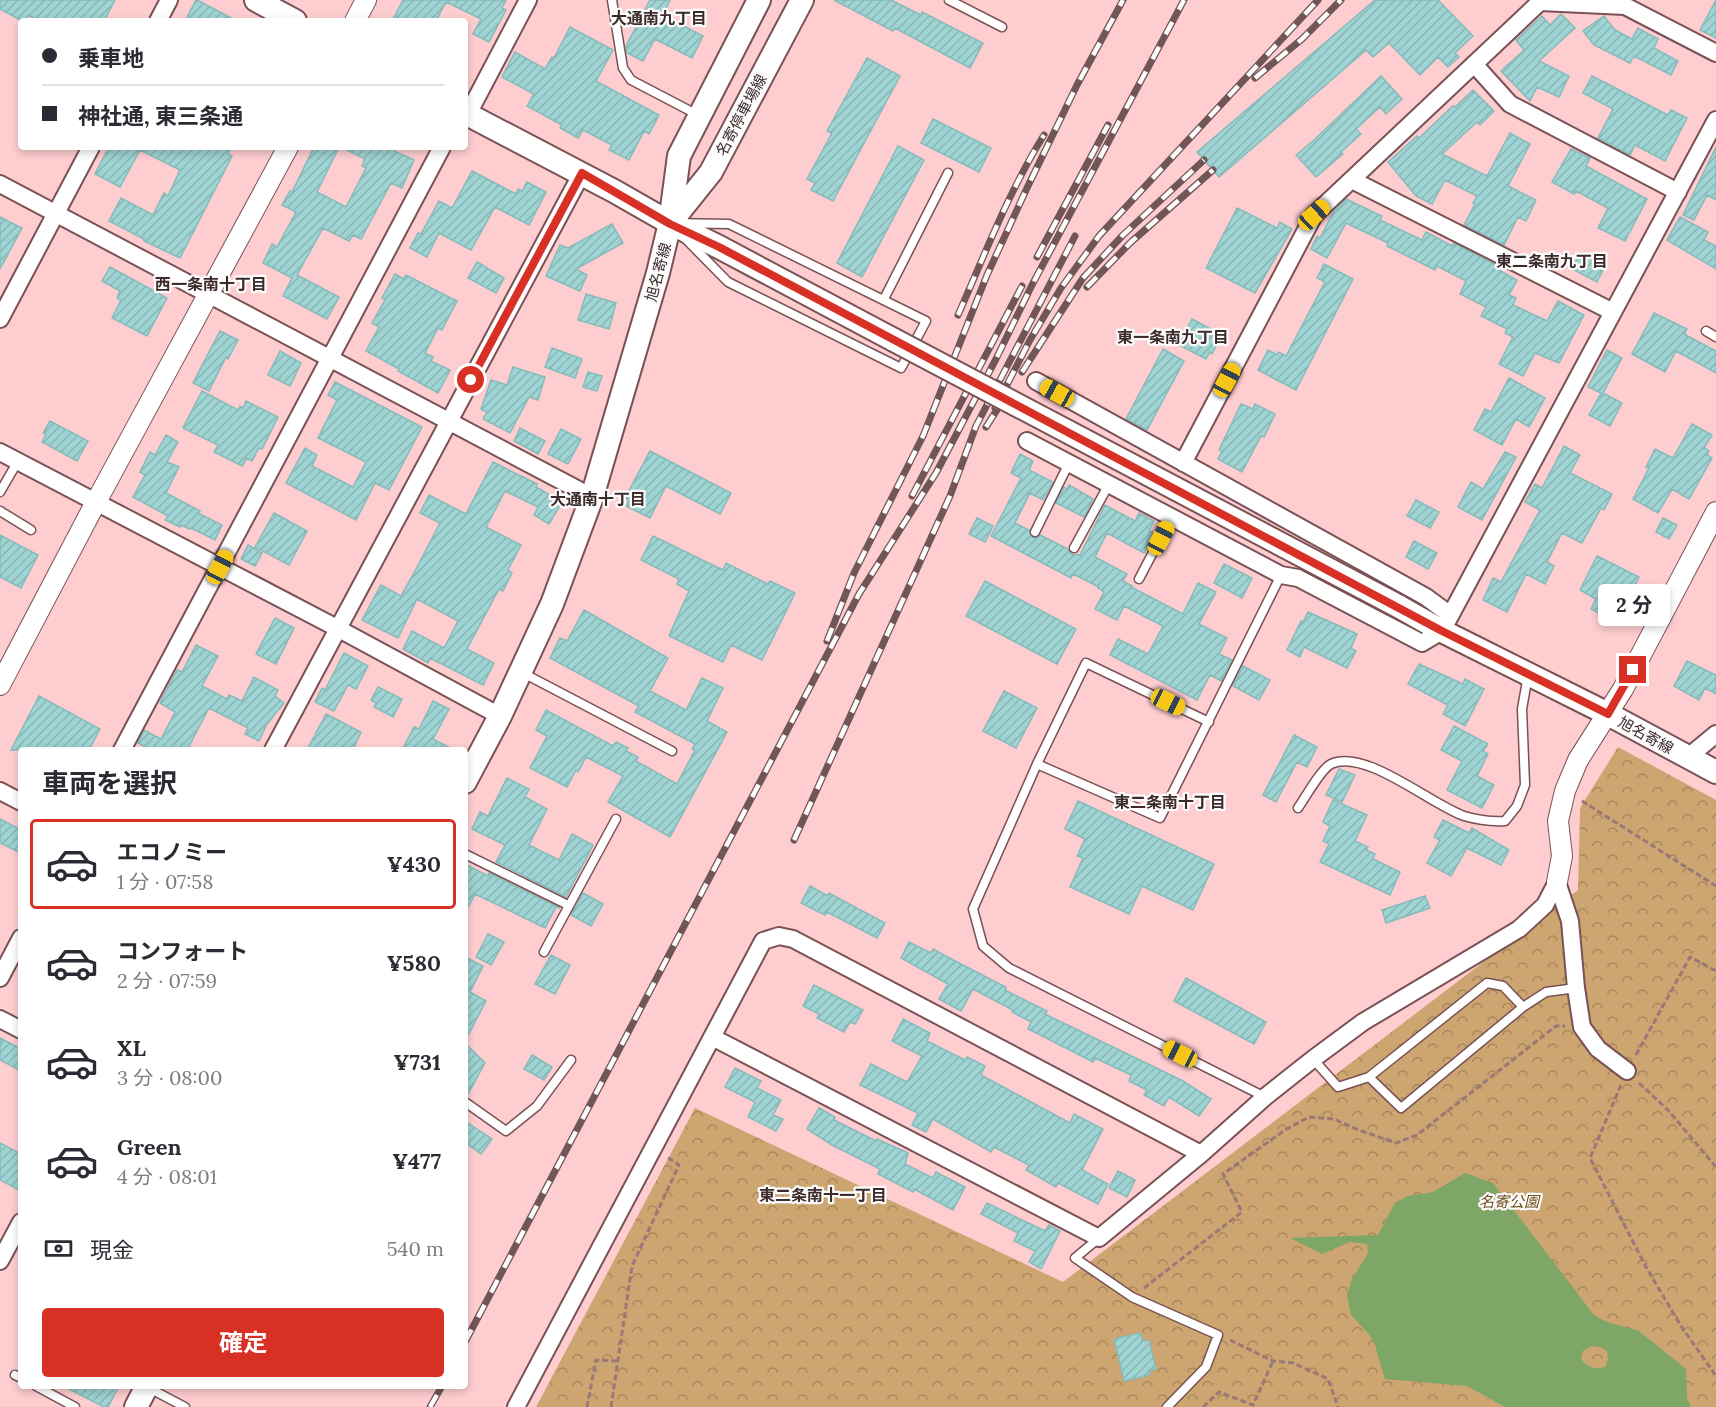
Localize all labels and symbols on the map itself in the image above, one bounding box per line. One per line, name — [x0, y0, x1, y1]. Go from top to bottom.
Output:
district label: 大通南九丁目 — [611, 8, 707, 28]
street label: 名寄停車場線 — [711, 71, 771, 159]
car — [1295, 196, 1333, 234]
street label: 旭名寄線 — [641, 241, 675, 303]
district label: 東二条南九丁目 — [1496, 251, 1608, 271]
district label: 西一条南十丁目 — [155, 274, 267, 294]
district label: 東一条南九丁目 — [1117, 327, 1229, 347]
car — [1211, 360, 1243, 400]
route start — [457, 366, 484, 393]
car — [1037, 376, 1077, 410]
district label: 大通南十丁目 — [550, 489, 646, 509]
car — [1145, 518, 1177, 558]
car — [204, 547, 236, 587]
callout: 2 分 — [1597, 583, 1669, 625]
route end — [1619, 656, 1646, 683]
car — [1148, 686, 1188, 718]
street label: 旭名寄線 — [1615, 712, 1677, 758]
district label: 東二条南十丁目 — [1114, 792, 1226, 812]
car — [1160, 1038, 1200, 1070]
district label: 東二条南十一丁目 — [759, 1185, 887, 1205]
park label: 名寄公園 — [1479, 1192, 1541, 1211]

